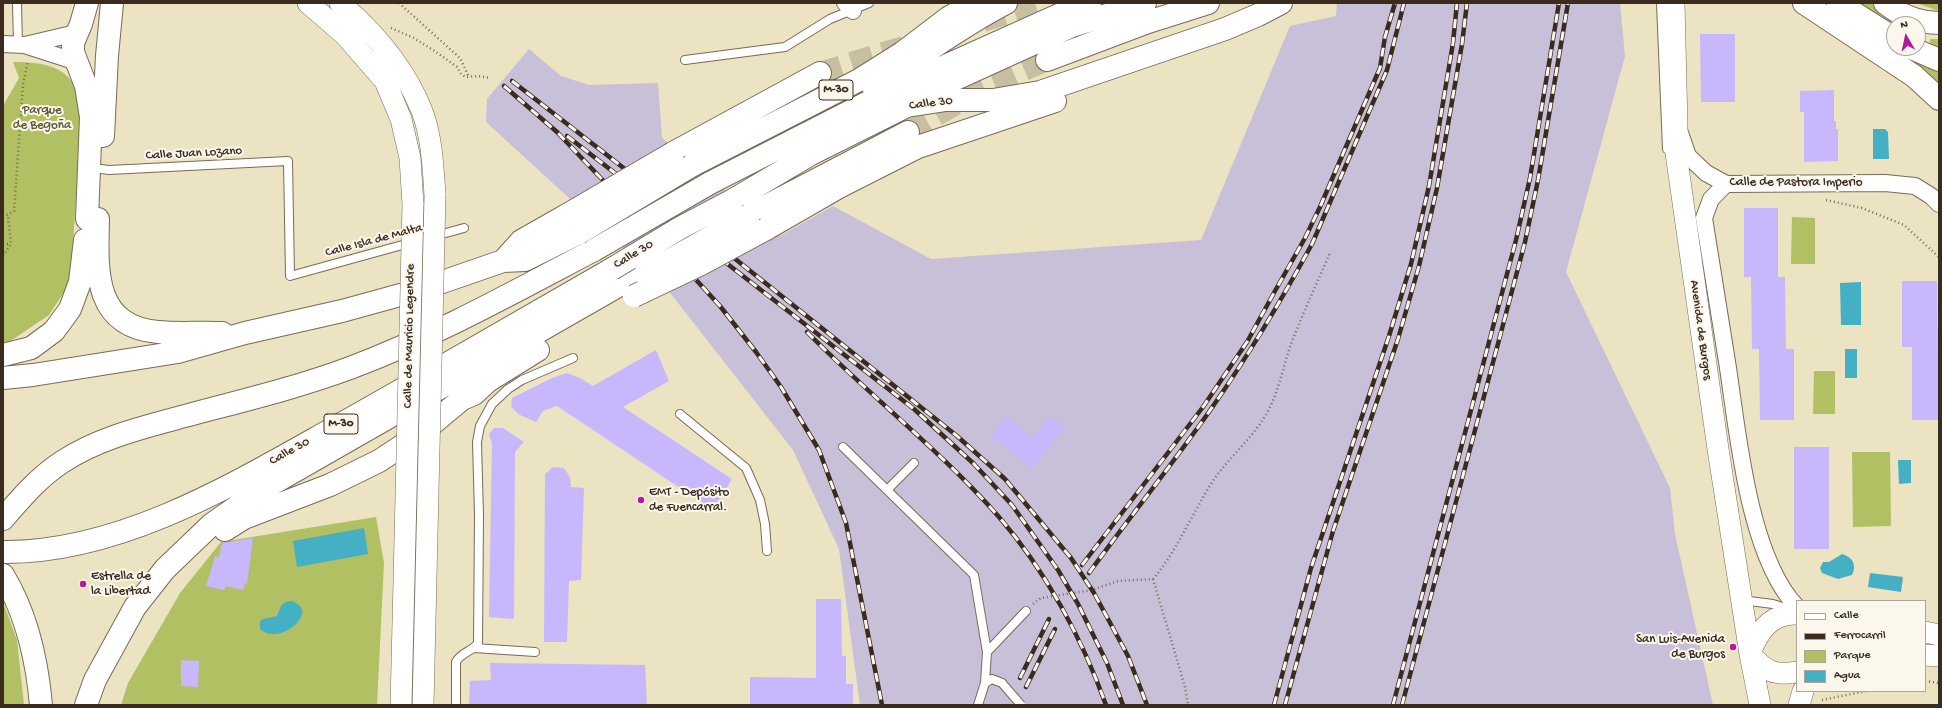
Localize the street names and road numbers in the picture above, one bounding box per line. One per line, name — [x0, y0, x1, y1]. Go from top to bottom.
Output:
road number: M-30 — [819, 80, 853, 100]
street label: Calle 30 — [908, 94, 954, 114]
street label: Calle Juan Lozano — [145, 144, 243, 164]
street label: Calle de Pastora Imperio — [1730, 175, 1862, 191]
street label: Calle Isla de Malta — [324, 221, 424, 261]
street label: Calle 30 — [611, 237, 657, 273]
street label: Calle de Mauricio Legendre — [401, 264, 419, 408]
street label: Avenida de Burgos — [1685, 279, 1715, 381]
road number: M-30 — [324, 414, 358, 434]
street label: Calle 30 — [267, 435, 313, 469]

